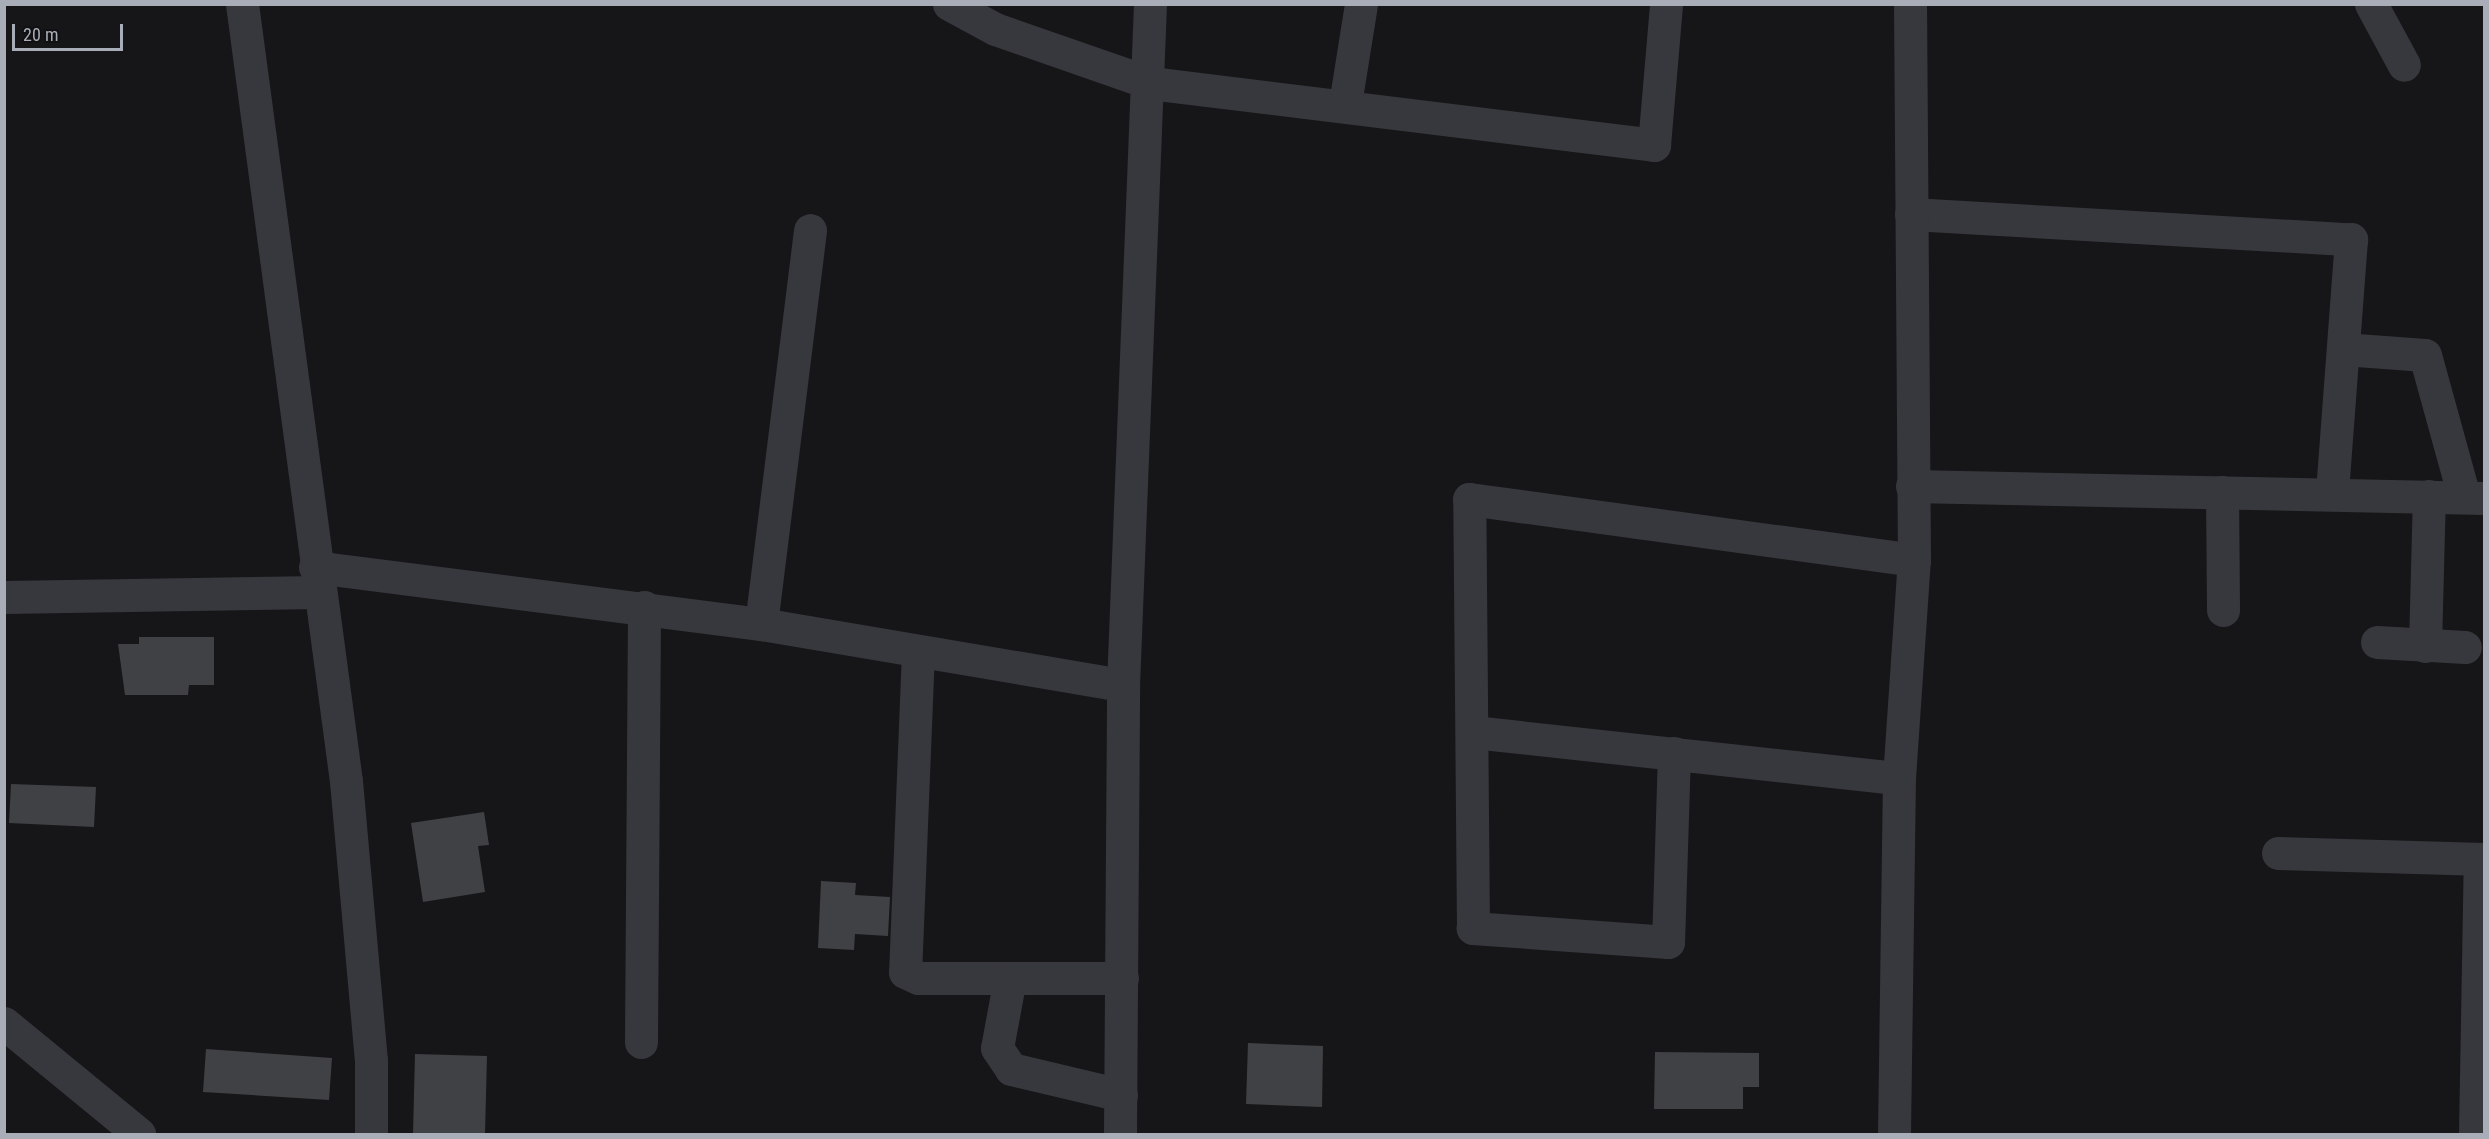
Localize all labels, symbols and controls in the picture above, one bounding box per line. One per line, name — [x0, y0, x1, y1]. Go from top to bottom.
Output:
scale bar — [15, 12, 126, 50]
text: 20 m — [23, 24, 58, 45]

